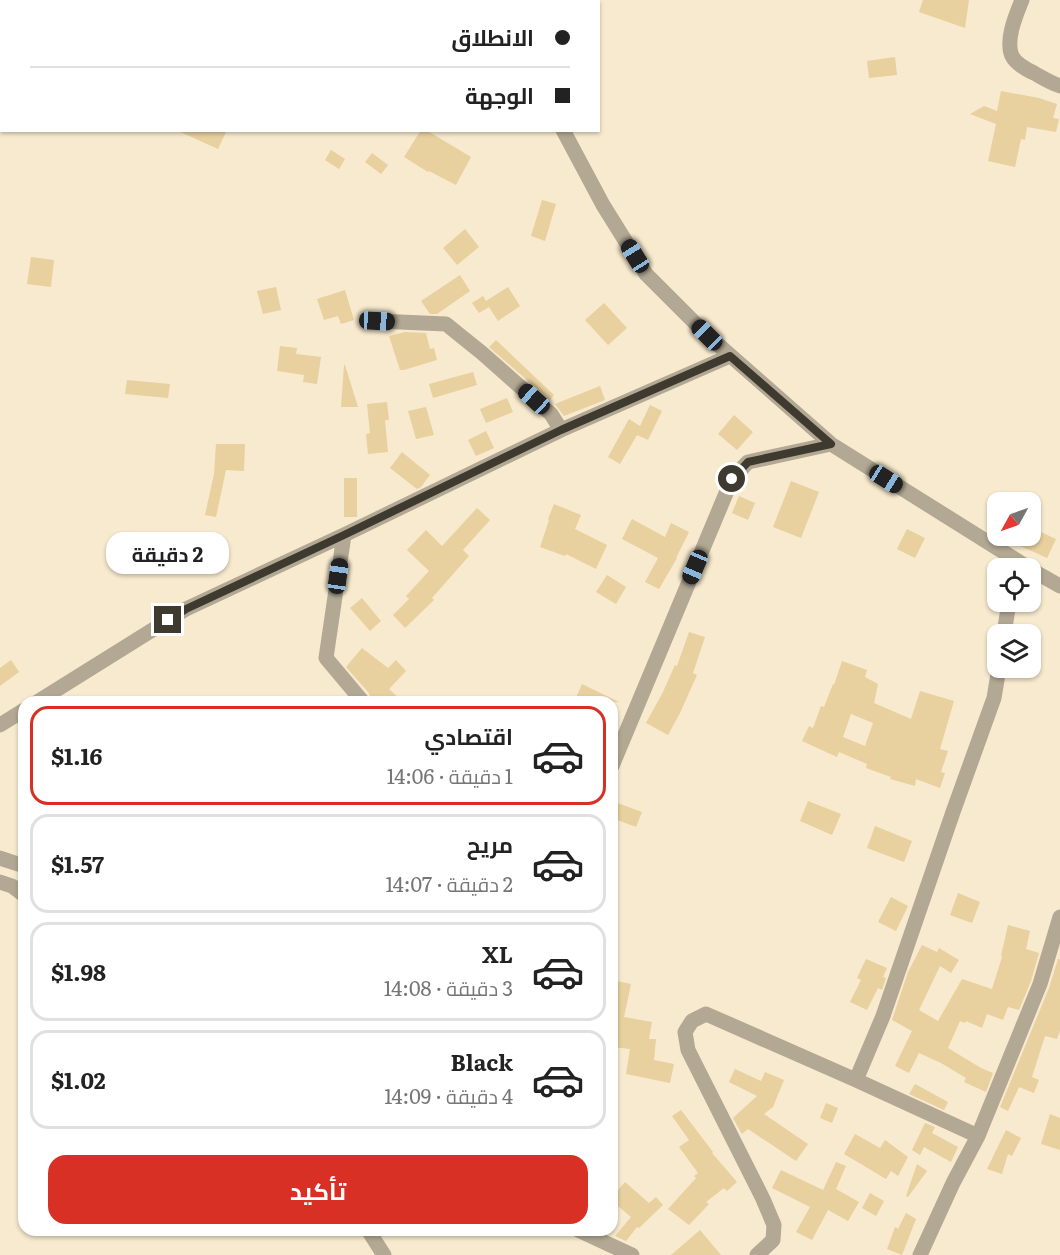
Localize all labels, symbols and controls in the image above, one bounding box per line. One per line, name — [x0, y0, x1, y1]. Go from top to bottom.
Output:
text: الانطلاق — [451, 20, 534, 53]
text: الوجهة — [465, 78, 534, 111]
car — [618, 236, 652, 276]
car — [359, 311, 395, 331]
car — [688, 316, 726, 354]
car — [515, 380, 553, 418]
car — [866, 462, 906, 496]
route start — [718, 465, 745, 492]
north arrow — [987, 492, 1041, 546]
map controls — [987, 492, 1041, 678]
callout: 2 دقيقة — [106, 533, 230, 575]
text: 2 دقيقة — [132, 538, 203, 568]
car — [680, 547, 710, 587]
car — [327, 557, 349, 595]
button: locate — [987, 558, 1041, 612]
route end — [154, 606, 181, 633]
button: layers — [987, 624, 1041, 678]
text: اقتصادي — [424, 719, 513, 752]
icon: car — [531, 729, 585, 783]
text: $1.16 — [51, 739, 102, 772]
text: 1 دقيقة · 14:06 — [387, 760, 513, 790]
text: مريح — [467, 827, 513, 860]
icon: car — [531, 837, 585, 891]
text: $1.57 — [51, 847, 104, 880]
text: 2 دقيقة · 14:07 — [385, 868, 513, 898]
text: XL — [482, 937, 513, 970]
icon: car — [531, 945, 585, 999]
text: $1.98 — [51, 955, 106, 988]
text: 3 دقيقة · 14:08 — [384, 972, 513, 1002]
text: Black — [451, 1045, 513, 1078]
icon: car — [531, 1053, 585, 1107]
text: $1.02 — [51, 1063, 105, 1096]
text: 4 دقيقة · 14:09 — [384, 1080, 513, 1110]
button: تأكيد — [48, 1155, 588, 1224]

